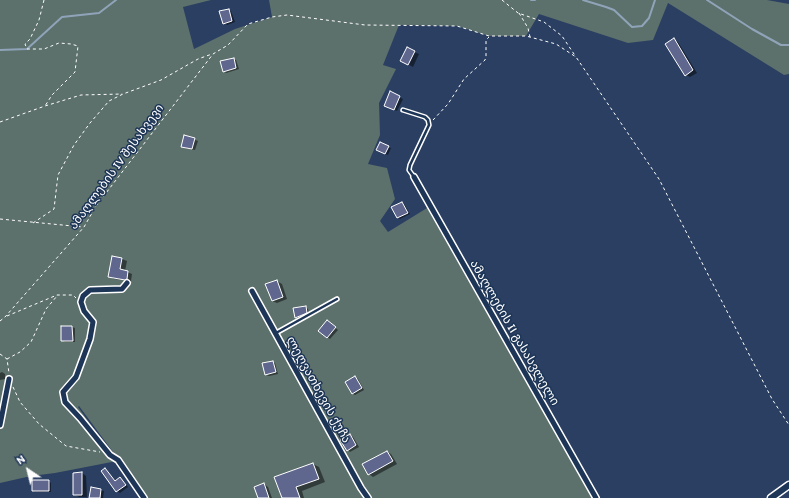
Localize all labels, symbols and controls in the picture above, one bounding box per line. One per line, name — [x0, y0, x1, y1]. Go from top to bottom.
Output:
street label: ამაღლების IV შესახვევი — [67, 102, 167, 232]
street label: ამაღლების II გასასვლელი — [466, 258, 562, 408]
street label: ლეღვათხევის ქუჩა — [283, 334, 353, 446]
north arrow — [8, 450, 48, 490]
text: N — [14, 452, 28, 467]

